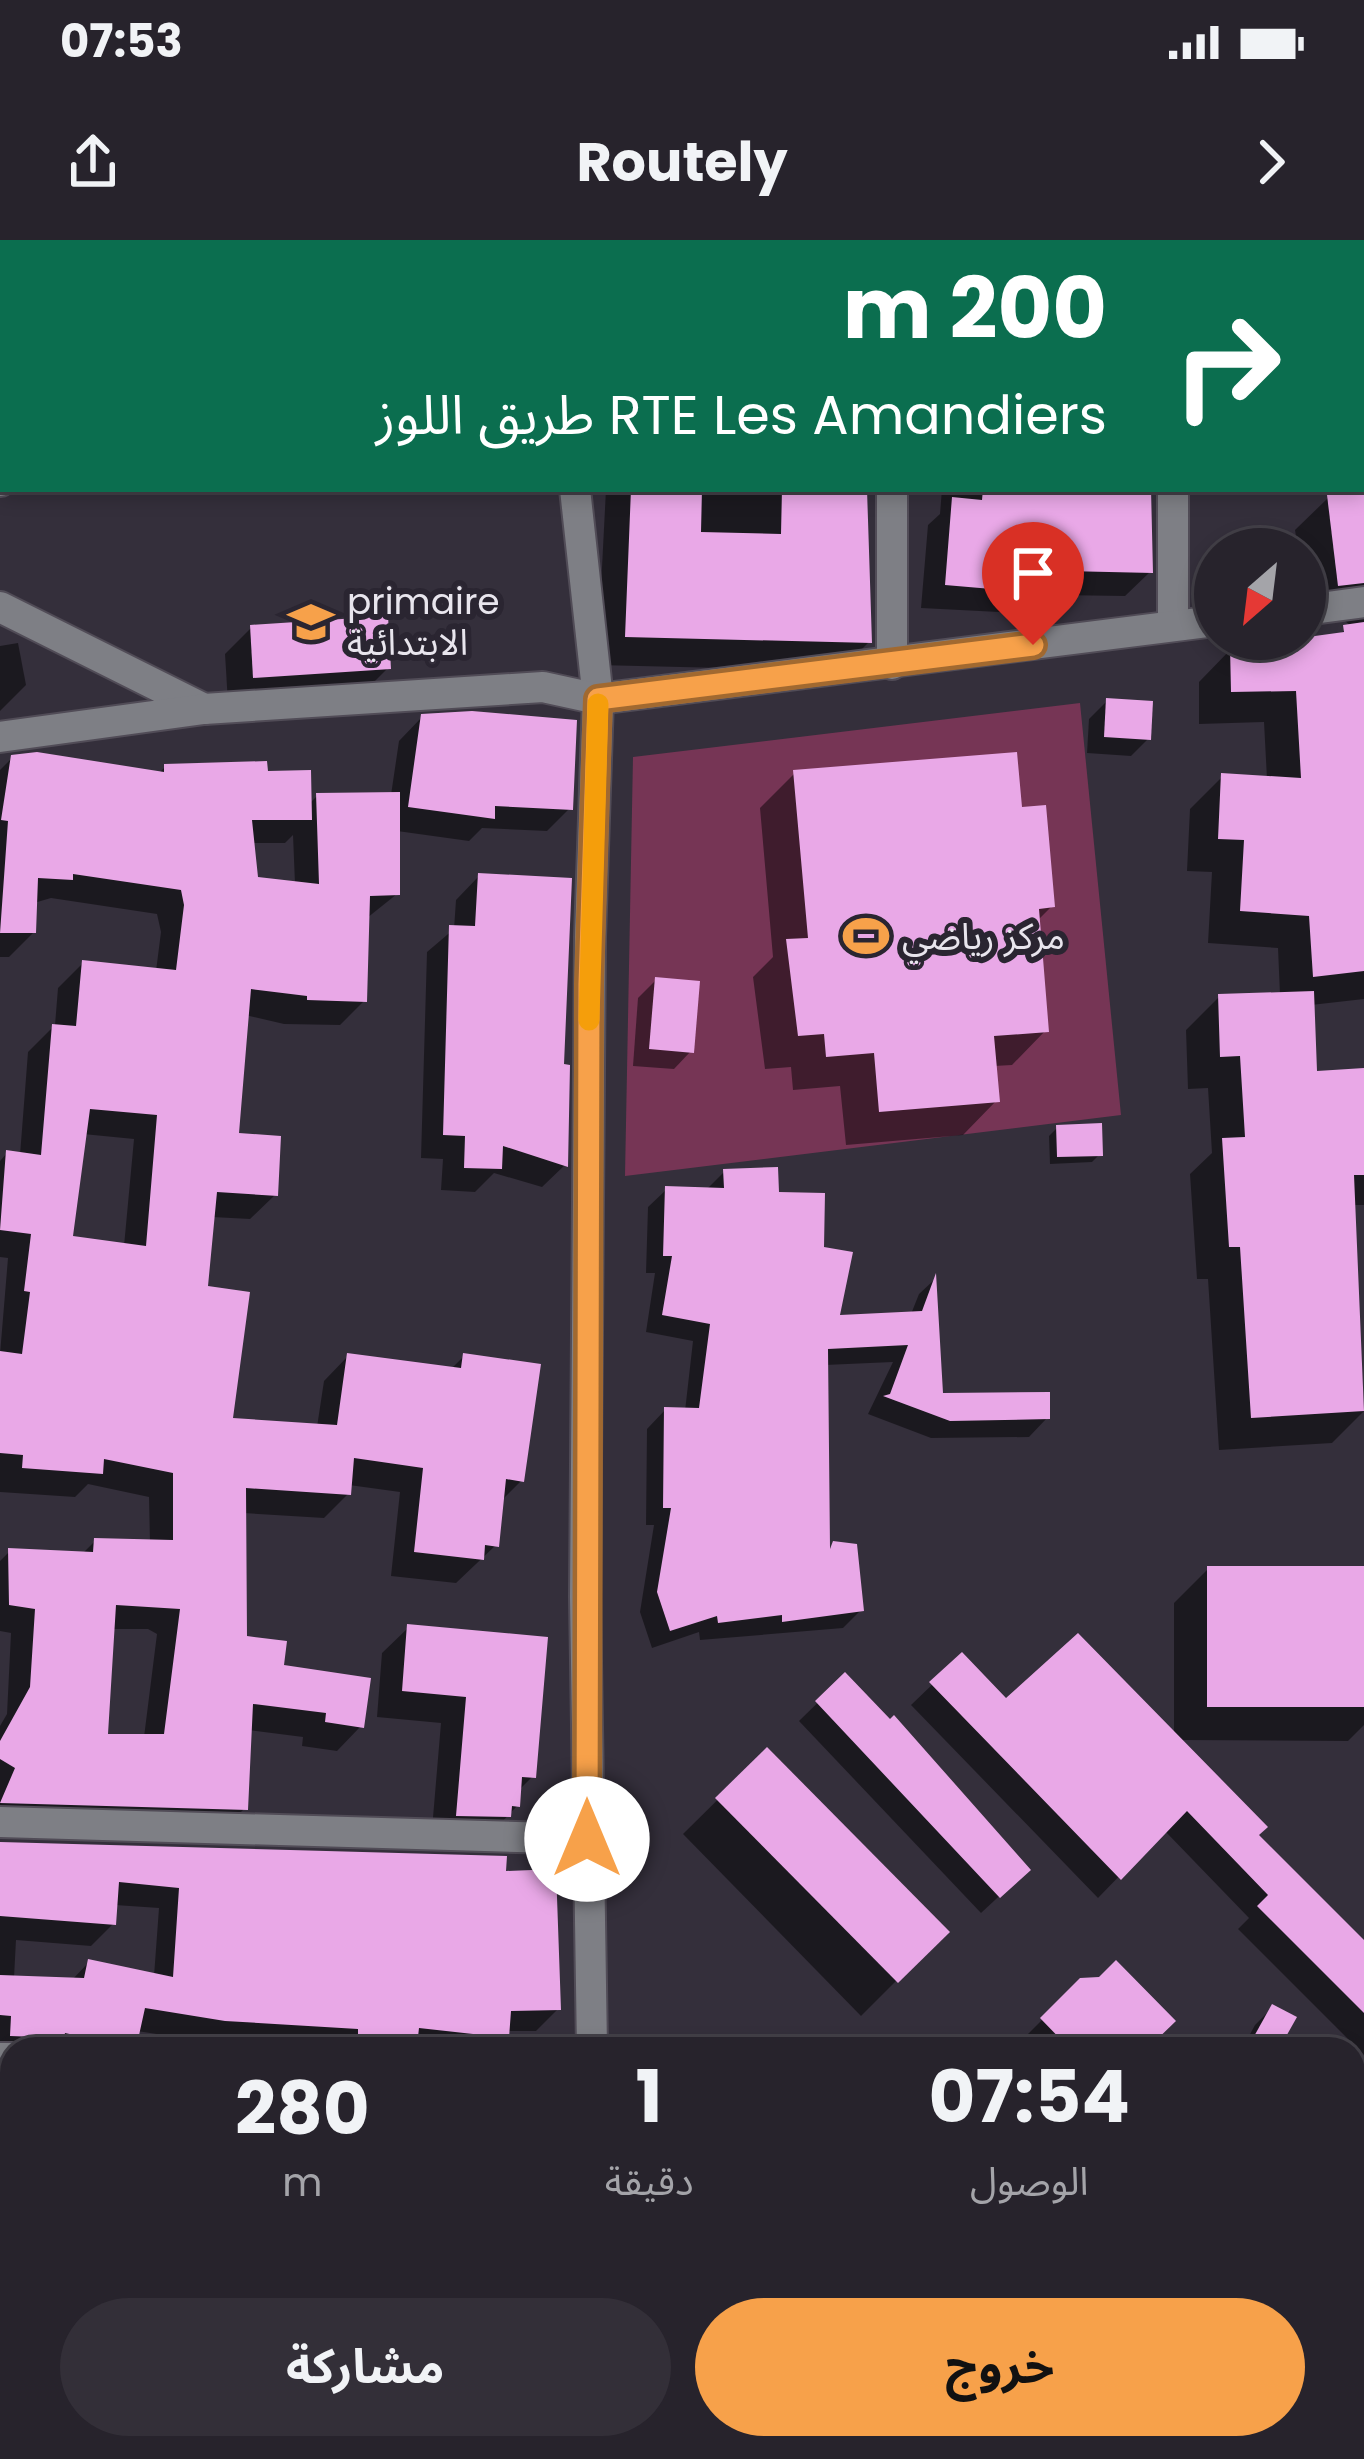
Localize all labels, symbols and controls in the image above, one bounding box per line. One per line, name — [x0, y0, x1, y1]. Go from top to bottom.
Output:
text: 07:53 — [60, 10, 183, 73]
text: Routely — [576, 124, 788, 200]
icon: share — [60, 129, 126, 195]
icon: forward — [1238, 129, 1304, 195]
text: 200 m — [843, 250, 1107, 367]
icon: right — [1149, 288, 1305, 444]
text: RTE Les Amandiers طريق اللوز — [375, 377, 1107, 453]
pin — [982, 522, 1084, 645]
north arrow — [1194, 528, 1326, 660]
map controls — [1194, 528, 1326, 660]
icon: arrive — [1000, 540, 1066, 606]
place label: primaire الابتدائية — [347, 576, 500, 668]
school or university icon: primaire الابتدائية — [286, 597, 336, 647]
sports icon: مركز رياضي — [841, 911, 891, 961]
place label: مركز رياضي — [902, 911, 1065, 964]
position arrow — [524, 1776, 650, 1902]
text: 1 — [636, 2046, 663, 2147]
text: 07:54 — [929, 2046, 1130, 2147]
text: 280 — [235, 2058, 370, 2159]
text: دقيقة — [605, 2154, 694, 2209]
text: الوصول — [970, 2154, 1089, 2209]
text: m — [282, 2155, 322, 2210]
button: مشاركة — [60, 2298, 671, 2436]
button: خروج — [695, 2298, 1305, 2436]

